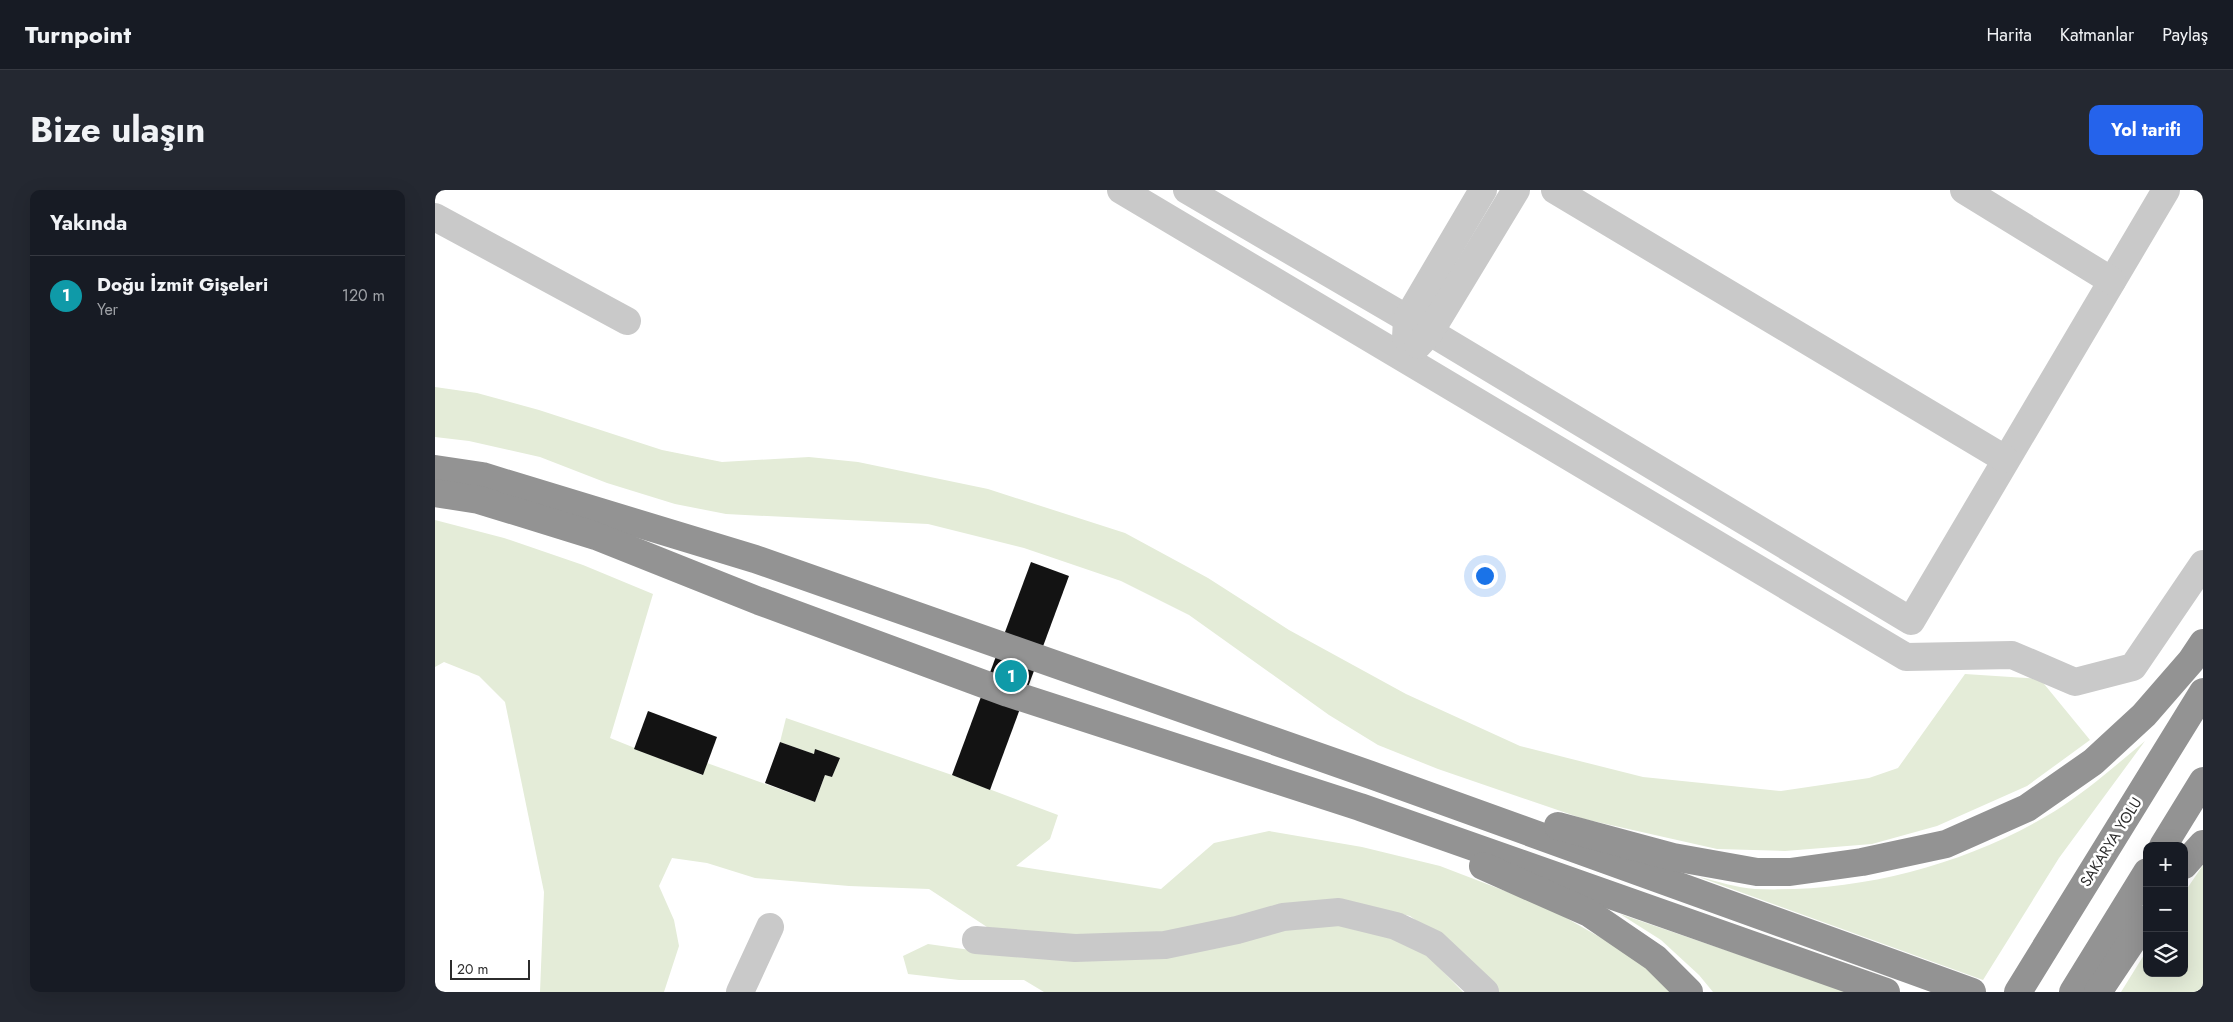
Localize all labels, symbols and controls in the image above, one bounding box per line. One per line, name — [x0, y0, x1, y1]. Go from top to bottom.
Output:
text: Turnpoint — [25, 17, 131, 52]
text: Harita — [1986, 22, 2032, 48]
text: Katmanlar — [2060, 22, 2134, 48]
text: Paylaş — [2162, 22, 2208, 48]
text: Bize ulaşın — [30, 105, 205, 155]
button: Yol tarifi — [2089, 105, 2203, 155]
text: Yakında — [50, 208, 127, 238]
text: Doğu İzmit Gişeleri — [97, 271, 268, 298]
text: 1 — [62, 284, 70, 307]
text: 120 m — [342, 284, 385, 307]
text: Yer — [97, 298, 118, 321]
your location — [1472, 563, 1498, 589]
pin: 1 — [995, 657, 1027, 695]
street label: SAKARYA YOLU — [2075, 793, 2147, 891]
map controls — [2143, 842, 2188, 977]
button: + — [2143, 842, 2188, 887]
button: − — [2143, 887, 2188, 932]
button: layers — [2143, 932, 2188, 977]
scale bar — [450, 957, 530, 980]
text: 20 m — [457, 959, 489, 979]

